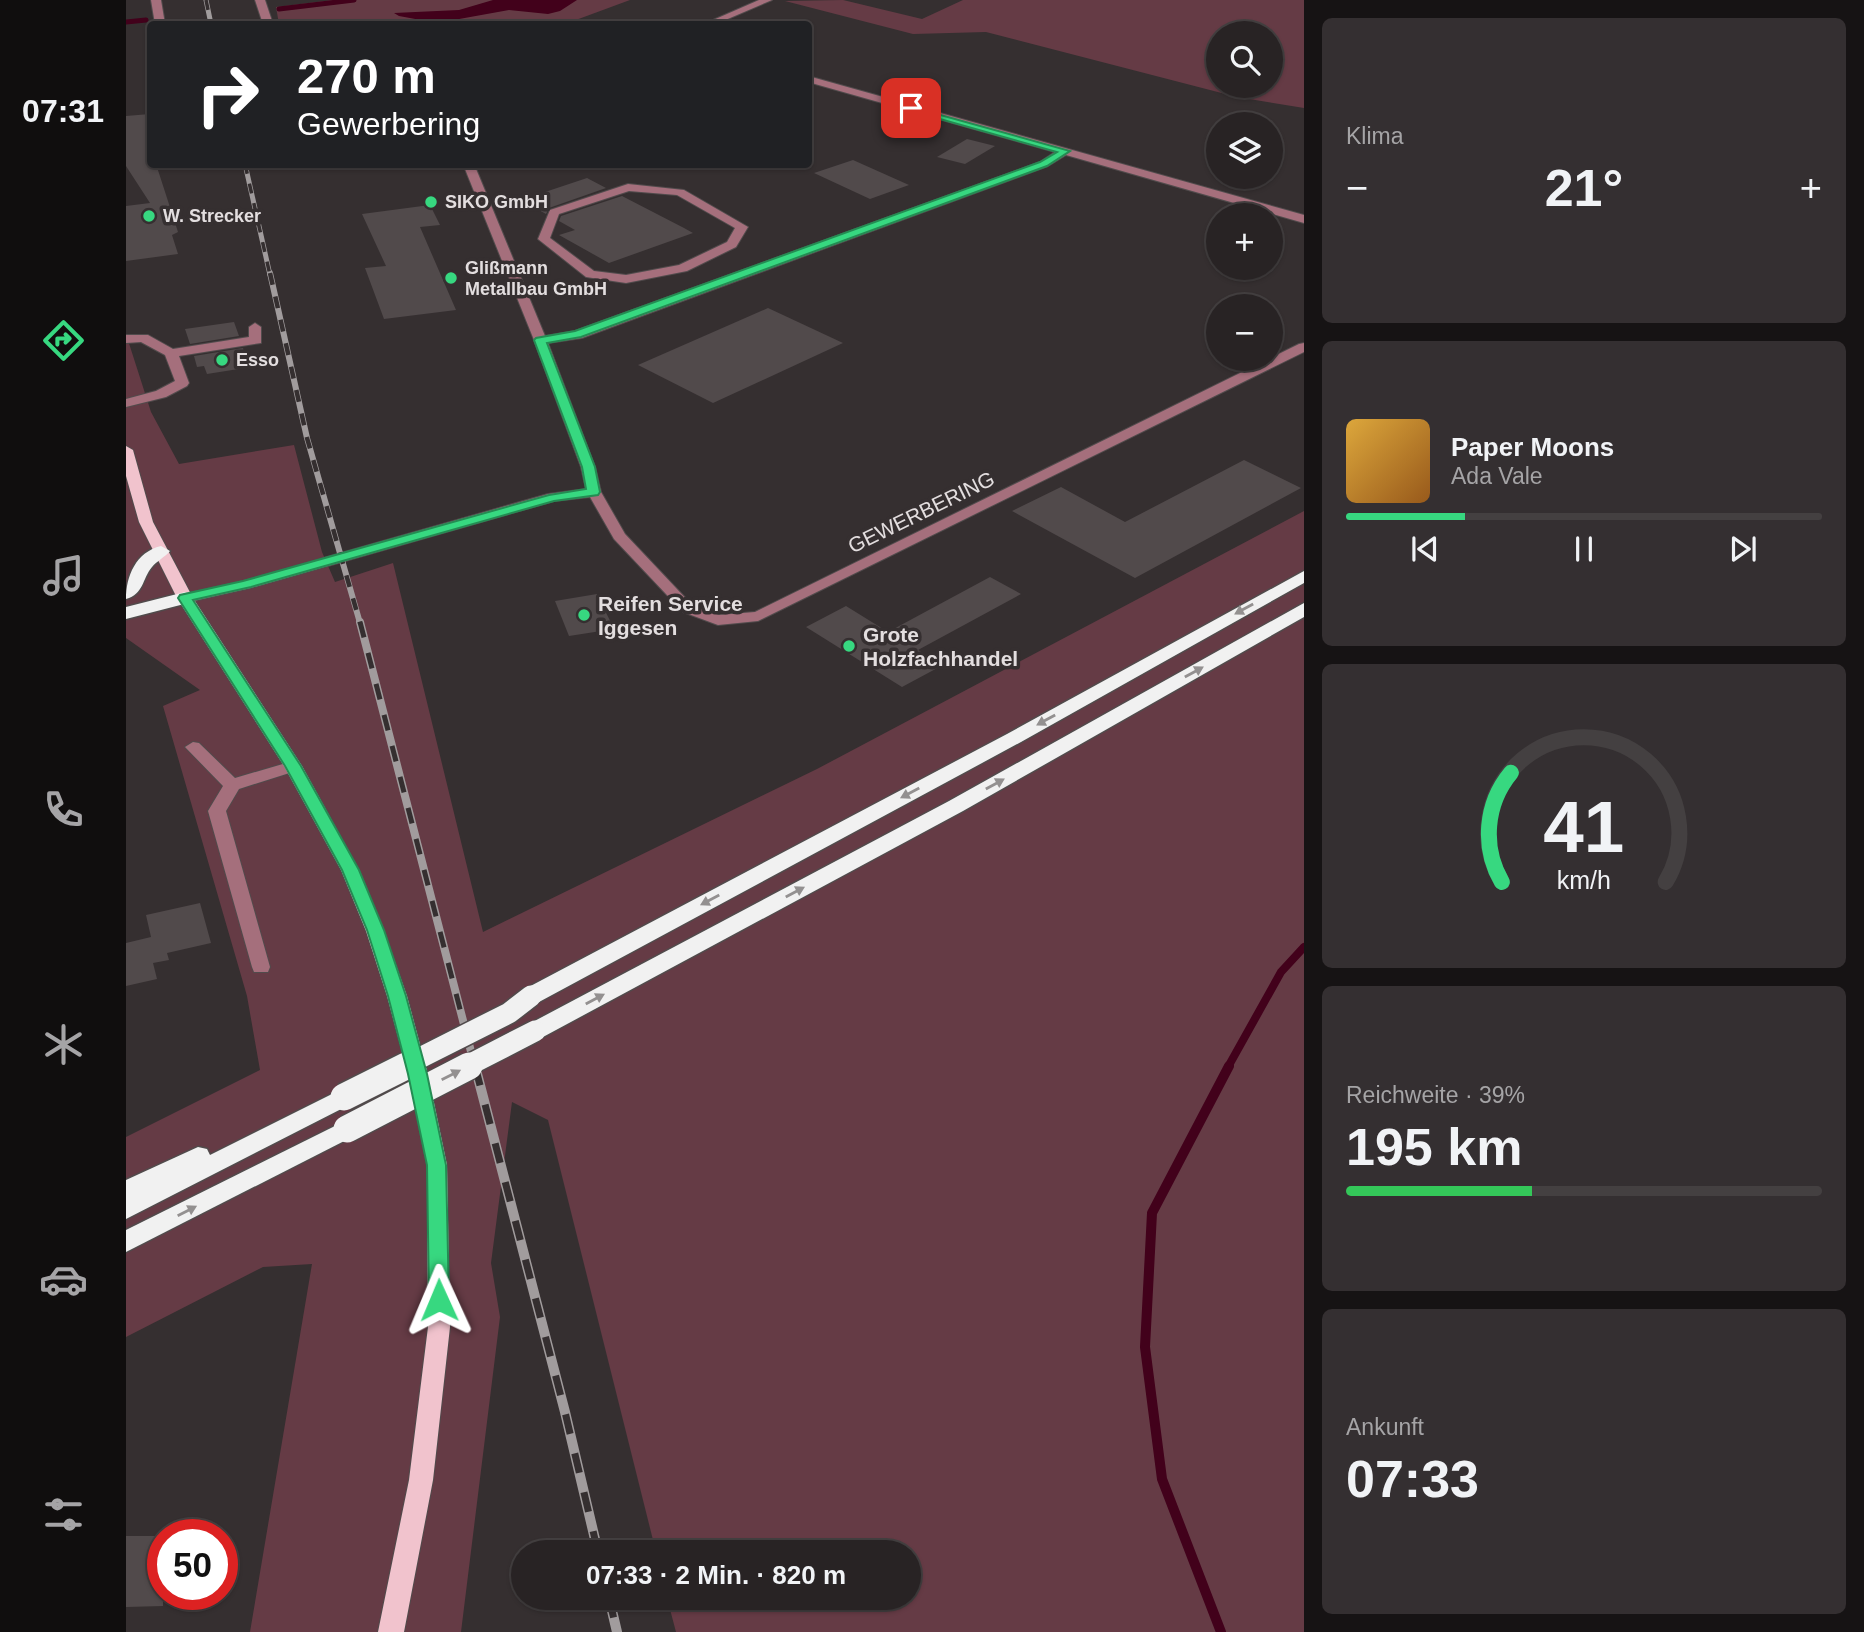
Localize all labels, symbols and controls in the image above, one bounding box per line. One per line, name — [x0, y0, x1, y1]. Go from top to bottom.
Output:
map controls — [1206, 21, 1283, 371]
button: search — [1206, 21, 1283, 98]
icon: right — [182, 49, 273, 140]
text: 270 m — [297, 49, 436, 103]
pin — [881, 78, 941, 138]
icon: arrive — [892, 89, 930, 127]
text: 07:31 — [22, 93, 104, 129]
text: Gewerbering — [297, 106, 480, 142]
button: layers — [1206, 112, 1283, 189]
text: Klima — [1346, 123, 1404, 149]
text: 21° — [1545, 159, 1623, 217]
text: − — [1346, 167, 1368, 209]
text: + — [1800, 167, 1822, 209]
place label: SIKO GmbH — [445, 192, 548, 212]
marker: SIKO GmbH — [423, 194, 439, 210]
button: + — [1206, 203, 1283, 280]
place label: W. Strecker — [163, 206, 261, 226]
marker: W. Strecker — [141, 208, 157, 224]
place label: Glißmann Metallbau GmbH — [465, 258, 607, 299]
marker: Glißmann Metallbau GmbH — [443, 270, 459, 286]
button: − — [1206, 294, 1283, 371]
icon: directions — [39, 316, 88, 365]
place label: Esso — [236, 350, 279, 370]
marker: Esso — [214, 352, 230, 368]
text: Paper Moons — [1451, 432, 1614, 462]
text: Ada Vale — [1451, 463, 1543, 489]
street label: GEWERBERING — [844, 467, 998, 557]
icon: previous — [1406, 530, 1444, 568]
icon: pause — [1565, 530, 1603, 568]
icon: next — [1724, 530, 1762, 568]
icon: music — [39, 551, 88, 600]
place label: Reifen Service Iggesen — [598, 592, 743, 639]
one-way arrow — [1235, 603, 1254, 615]
marker: Reifen Service Iggesen — [576, 607, 592, 623]
place label: Grote Holzfachhandel — [863, 623, 1018, 670]
marker: Grote Holzfachhandel — [841, 638, 857, 654]
one-way arrow — [1184, 666, 1203, 678]
one-way arrow — [1036, 714, 1056, 726]
one-way arrow — [986, 778, 1005, 790]
icon: phone — [39, 785, 88, 834]
text: 41 — [1544, 786, 1624, 867]
one-way arrow — [900, 787, 920, 799]
text: km/h — [1557, 866, 1611, 894]
one-way arrow — [785, 886, 805, 898]
one-way arrow — [700, 895, 720, 906]
one-way arrow — [585, 993, 604, 1005]
icon: climate — [39, 1020, 88, 1069]
one-way arrow — [441, 1069, 461, 1080]
text: Reichweite · 39% — [1346, 1082, 1525, 1108]
text: 195 km — [1346, 1118, 1522, 1176]
one-way arrow — [177, 1206, 197, 1217]
icon: car — [39, 1255, 88, 1304]
position arrow — [402, 1263, 476, 1337]
text: Ankunft — [1346, 1414, 1424, 1440]
text: 07:33 — [1346, 1450, 1479, 1508]
icon: filters — [39, 1490, 88, 1539]
speed limit sign: 50 — [147, 1519, 238, 1610]
text: 07:33 · 2 Min. · 820 m — [586, 1560, 846, 1590]

